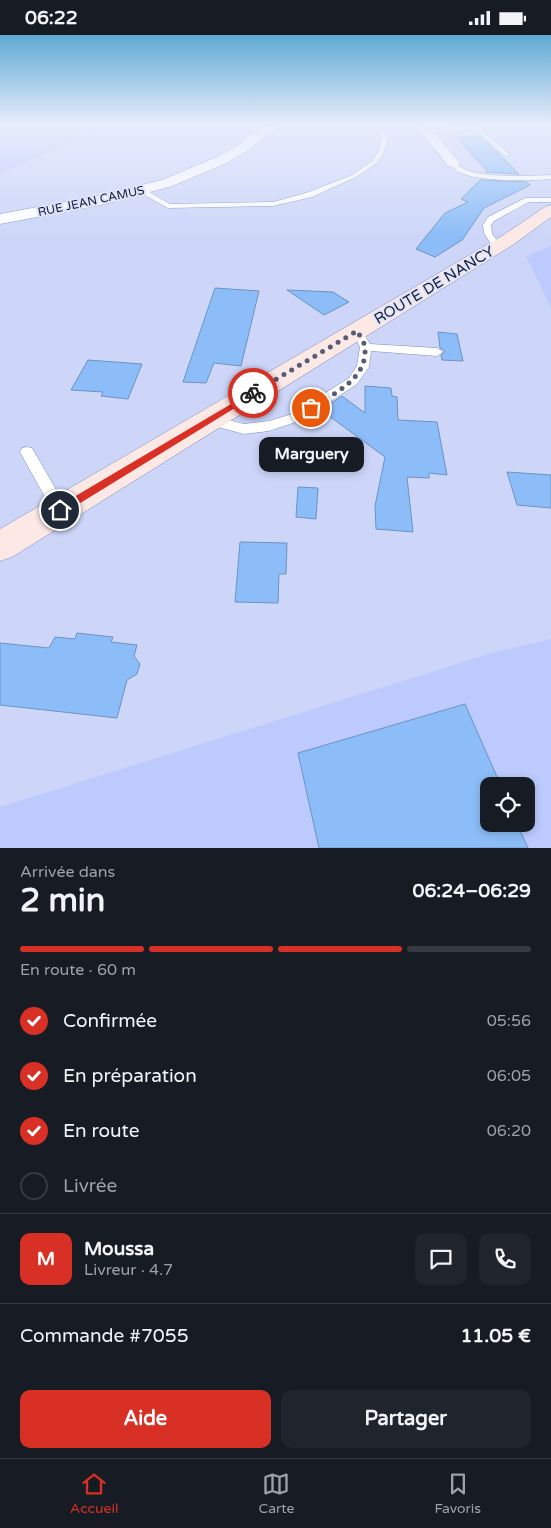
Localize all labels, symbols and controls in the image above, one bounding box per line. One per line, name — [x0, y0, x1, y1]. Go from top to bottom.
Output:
text: 06:22 — [25, 7, 78, 29]
street label: RUE JEAN CAMUS — [36, 183, 146, 219]
street label: ROUTE DE NANCY — [371, 242, 498, 328]
courier — [228, 368, 278, 418]
icon: bike — [239, 379, 267, 407]
pin — [290, 387, 332, 429]
icon: bag — [297, 394, 325, 422]
callout: Marguery — [258, 438, 364, 473]
text: Marguery — [275, 444, 348, 464]
pin — [39, 489, 81, 531]
icon: home — [46, 496, 74, 524]
map controls — [480, 777, 535, 832]
button: locate — [480, 777, 535, 832]
text: Arrivée dans — [20, 862, 115, 882]
text: 06:24–06:29 — [412, 880, 531, 902]
text: 2 min — [20, 882, 105, 920]
text: En route · 60 m — [20, 960, 136, 980]
icon: check — [20, 1007, 48, 1035]
text: Confirmée — [63, 1010, 157, 1032]
text: 05:56 — [487, 1011, 531, 1031]
icon: check — [20, 1062, 48, 1090]
text: En préparation — [63, 1065, 197, 1087]
text: 06:05 — [487, 1066, 531, 1086]
icon: check — [20, 1117, 48, 1145]
text: En route — [63, 1120, 140, 1142]
text: 06:20 — [487, 1121, 531, 1141]
text: Livrée — [63, 1175, 117, 1197]
button: chat — [415, 1233, 467, 1285]
button: phone — [479, 1233, 531, 1285]
text: Moussa — [84, 1238, 154, 1260]
text: M — [37, 1248, 55, 1270]
text: Livreur · 4.7 — [84, 1260, 173, 1280]
text: Commande #7055 — [20, 1325, 189, 1347]
text: 11.05 € — [460, 1325, 531, 1347]
button: Aide — [20, 1390, 271, 1448]
button: Partager — [281, 1390, 531, 1448]
tab: Accueil — [70, 1470, 119, 1517]
tab: Carte — [258, 1470, 295, 1517]
tab: Favoris — [434, 1470, 481, 1517]

